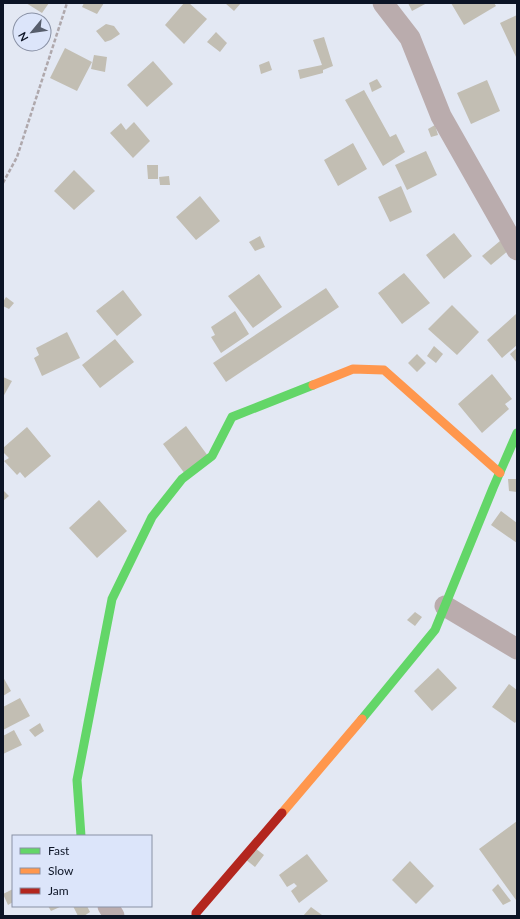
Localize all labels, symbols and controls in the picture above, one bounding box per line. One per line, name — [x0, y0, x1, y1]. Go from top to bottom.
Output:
north arrow — [12, 12, 52, 52]
text: N — [15, 30, 31, 44]
legend — [12, 835, 152, 907]
text: Fast — [48, 843, 70, 858]
text: Slow — [48, 863, 74, 878]
text: Jam — [48, 883, 69, 898]

